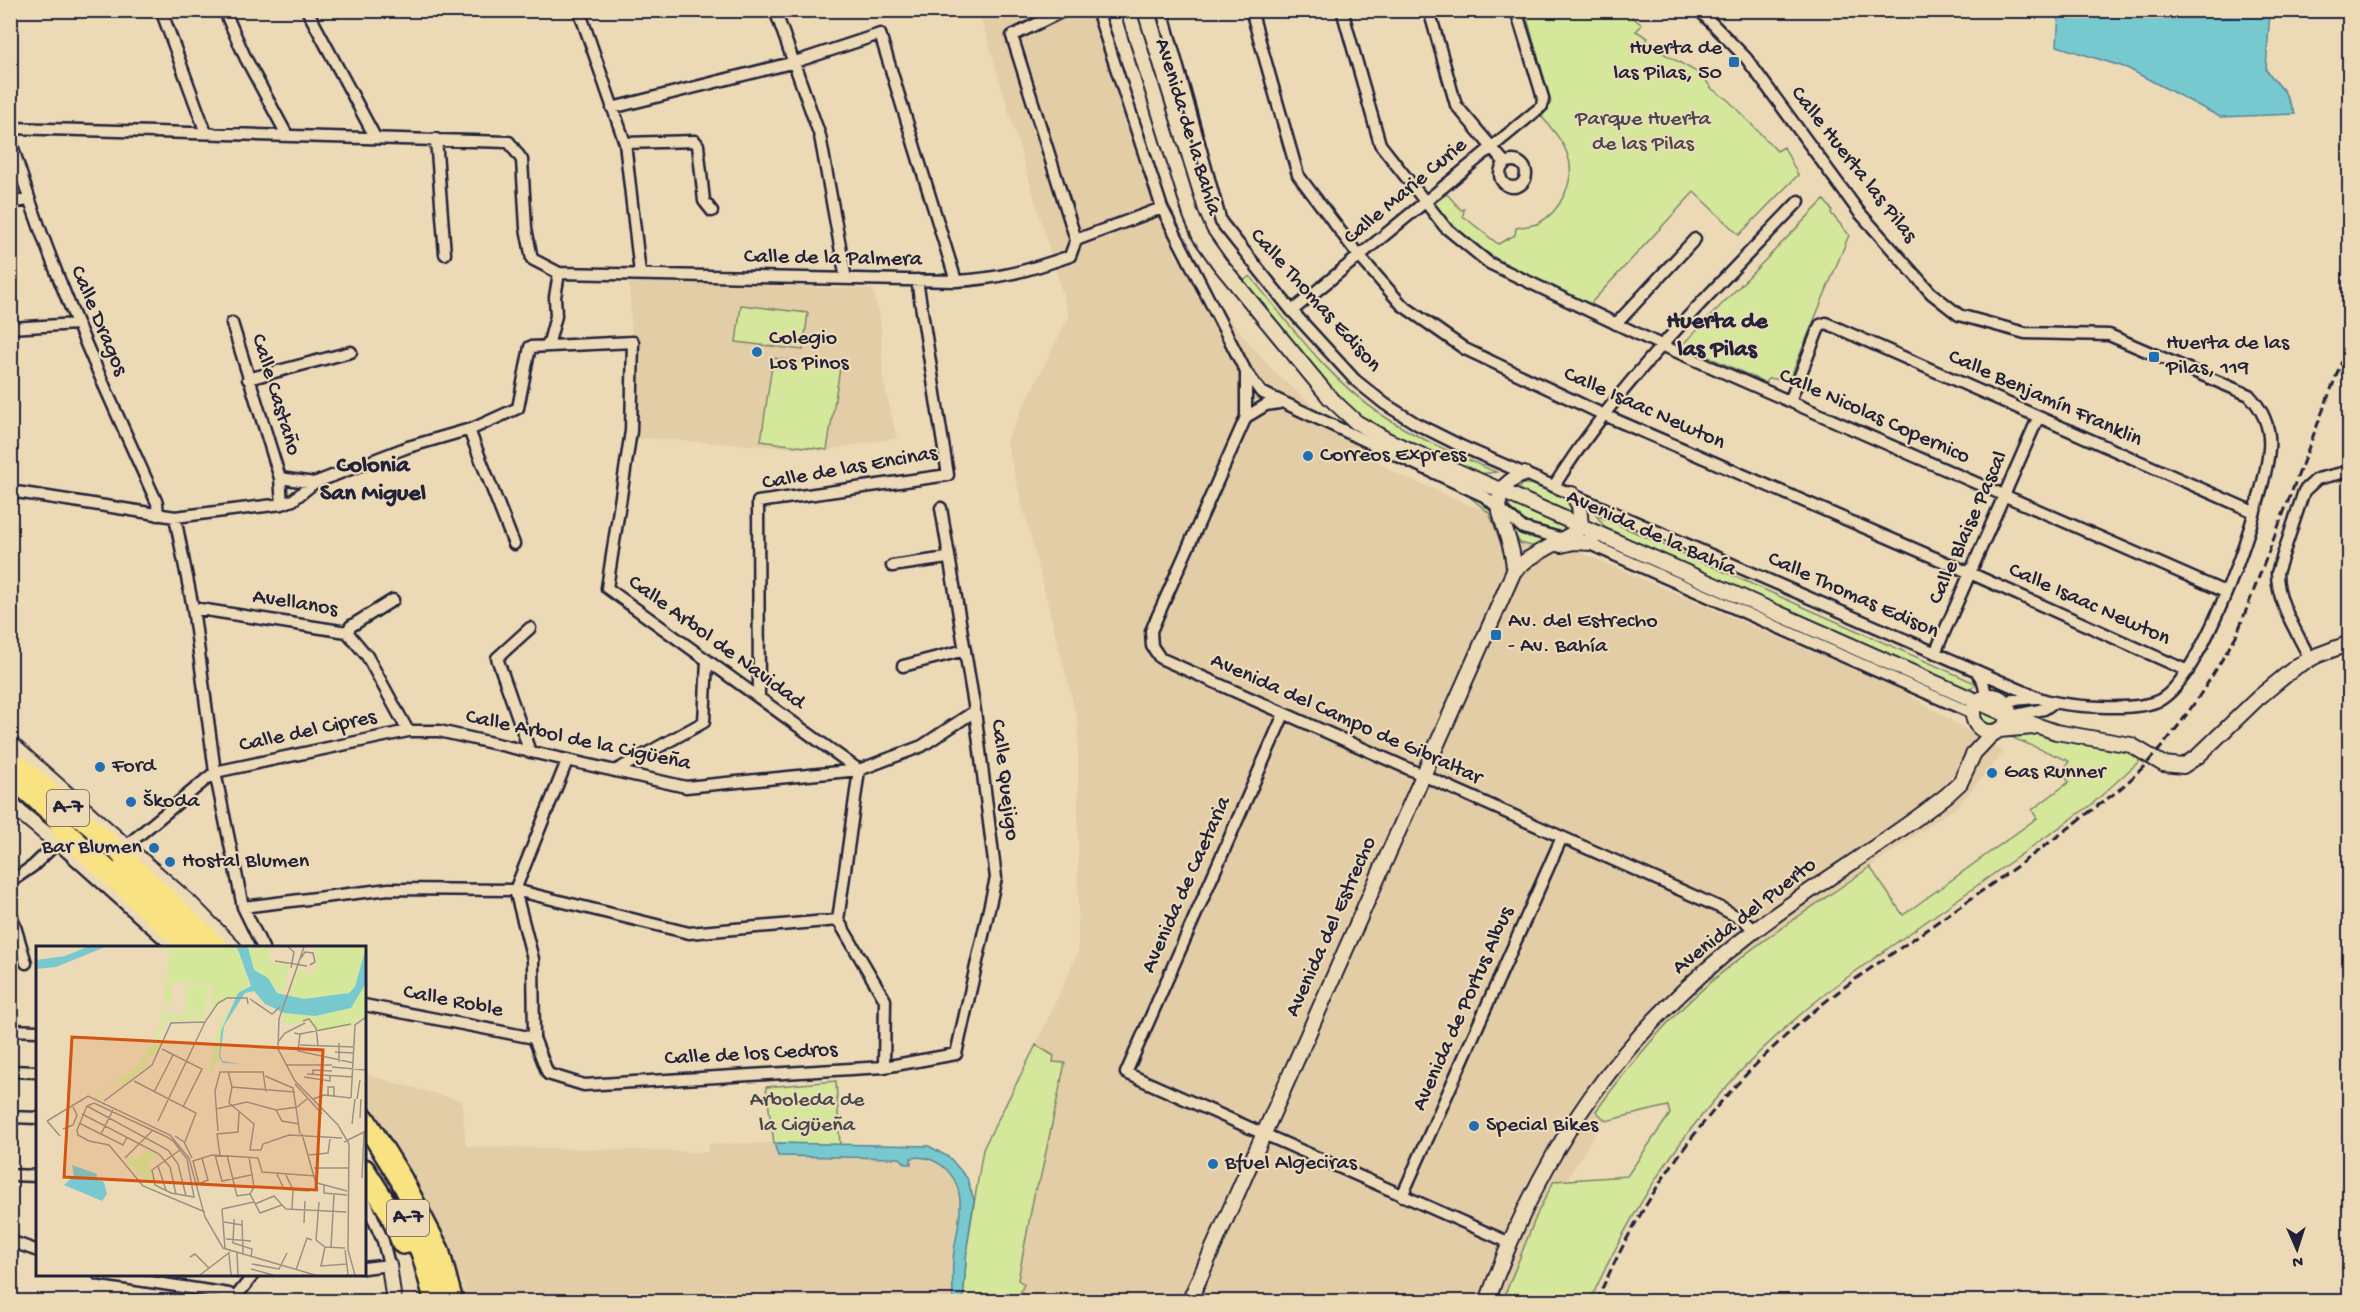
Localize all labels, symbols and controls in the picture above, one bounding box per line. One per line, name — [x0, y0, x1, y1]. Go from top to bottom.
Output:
street label: Avenida de la Bahía — [1148, 35, 1226, 219]
place label: Huerta de las Pilas, 50 — [1613, 36, 1723, 87]
marker: Huerta de las Pilas, 50 — [1727, 55, 1741, 69]
street label: Calle Huerta las Pilas — [1784, 82, 1923, 249]
park label: Parque Huerta de las Pilas — [1574, 107, 1711, 158]
street label: Calle Marie Curie — [1339, 132, 1474, 251]
street label: Calle Thomas Edison — [1244, 224, 1387, 379]
street label: Calle de la Palmera — [744, 244, 923, 274]
street label: Calle Dragos — [63, 262, 133, 381]
district label: Huerta de las Pilas — [1666, 308, 1769, 365]
place label: Colegio Los Pinos — [769, 326, 850, 377]
street label: Calle Castaño — [244, 331, 306, 459]
place label: Huerta de las Pilas, 119 — [2165, 331, 2290, 382]
street label: Calle Benjamín Franklin — [1944, 344, 2147, 454]
marker: Colegio Los Pinos — [750, 345, 764, 359]
marker: Huerta de las Pilas, 119 — [2147, 350, 2161, 364]
street label: Calle Isaac Newton — [1559, 362, 1729, 457]
street label: Calle Nicolas Copernico — [1775, 363, 1973, 471]
street label: Calle de las Encinas — [760, 441, 940, 497]
place label: Correos Express — [1320, 443, 1467, 469]
street label: Calle Blaise Pascal — [1924, 447, 2015, 609]
marker: Correos Express — [1301, 449, 1315, 463]
district label: Colonia San Miguel — [320, 452, 426, 509]
street label: Avenida de la Bahía — [1562, 485, 1741, 584]
street label: Calle Thomas Edison — [1763, 547, 1943, 646]
street label: Calle Isaac Newton — [2004, 558, 2174, 653]
street label: Calle Arbol de Navidad — [622, 570, 811, 717]
street label: Avellanos — [251, 584, 340, 624]
place label: Av. del Estrecho - Av. Bahía — [1508, 609, 1658, 660]
marker: Av. del Estrecho - Av. Bahía — [1489, 628, 1503, 642]
street label: Avenida del Campo de Gibraltar — [1206, 648, 1488, 793]
street label: Calle Arbol de la Cigüeña — [463, 704, 694, 778]
street label: Calle del Cipres — [237, 705, 380, 759]
street label: Calle Quejigo — [984, 718, 1024, 842]
place label: Ford — [111, 754, 157, 780]
marker: Ford — [93, 760, 107, 774]
place label: Gas Runner — [2004, 760, 2108, 786]
marker: Gas Runner — [1985, 766, 1999, 780]
place label: Škoda — [143, 789, 200, 815]
road number: A-7 — [47, 790, 89, 826]
street label: Avenida de Caetaria — [1136, 792, 1238, 977]
marker: Škoda — [124, 795, 138, 809]
street label: Avenida del Estrecho — [1281, 833, 1383, 1021]
place label: Bar Blumen — [41, 835, 143, 861]
marker: Bar Blumen — [147, 841, 161, 855]
place label: Hostal Blumen — [182, 849, 310, 875]
street label: Avenida del Puerto — [1668, 853, 1822, 981]
marker: Hostal Blumen — [163, 855, 177, 869]
street label: Avenida de Portus Albus — [1407, 902, 1521, 1115]
inset map — [36, 946, 366, 1276]
street label: Calle Roble — [401, 980, 506, 1025]
street label: Calle de los Cedros — [664, 1037, 839, 1073]
park label: Arboleda de la Cigüeña — [750, 1088, 865, 1139]
place label: Special Bikes — [1486, 1113, 1599, 1139]
marker: Special Bikes — [1467, 1119, 1481, 1133]
place label: Bfuel Algeciras — [1224, 1151, 1358, 1177]
marker: Bfuel Algeciras — [1206, 1157, 1220, 1171]
road number: A-7 — [387, 1200, 429, 1236]
north arrow — [2267, 1219, 2327, 1279]
text: N — [2291, 1251, 2303, 1270]

